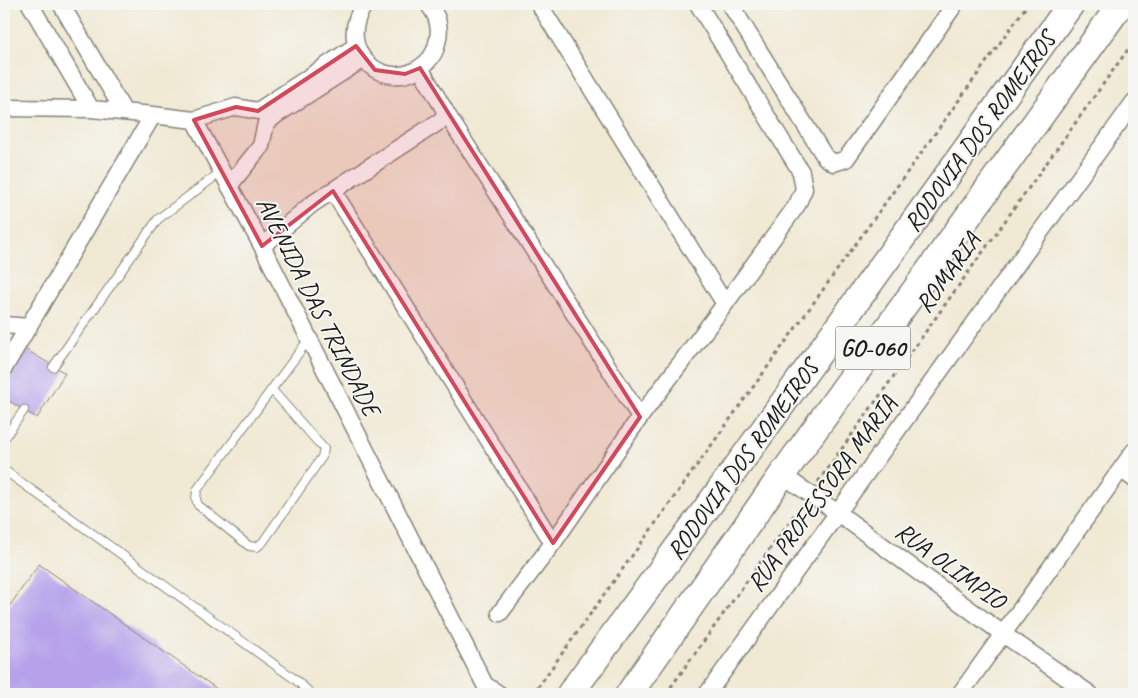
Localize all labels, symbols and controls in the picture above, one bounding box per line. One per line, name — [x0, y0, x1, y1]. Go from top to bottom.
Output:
street label: RODOVIA DOS ROMEIROS — [897, 22, 1065, 238]
street label: AVENIDA DAS TRINDADE — [249, 191, 389, 424]
street label: ROMARIA — [908, 225, 988, 319]
road number: GO-060 — [836, 326, 910, 369]
street label: RODOVIA DOS ROMEIROS — [660, 350, 828, 566]
street label: RUA PROFESSORA MARIA — [740, 389, 904, 598]
street label: RUA OLIMPIO — [889, 515, 1014, 618]

